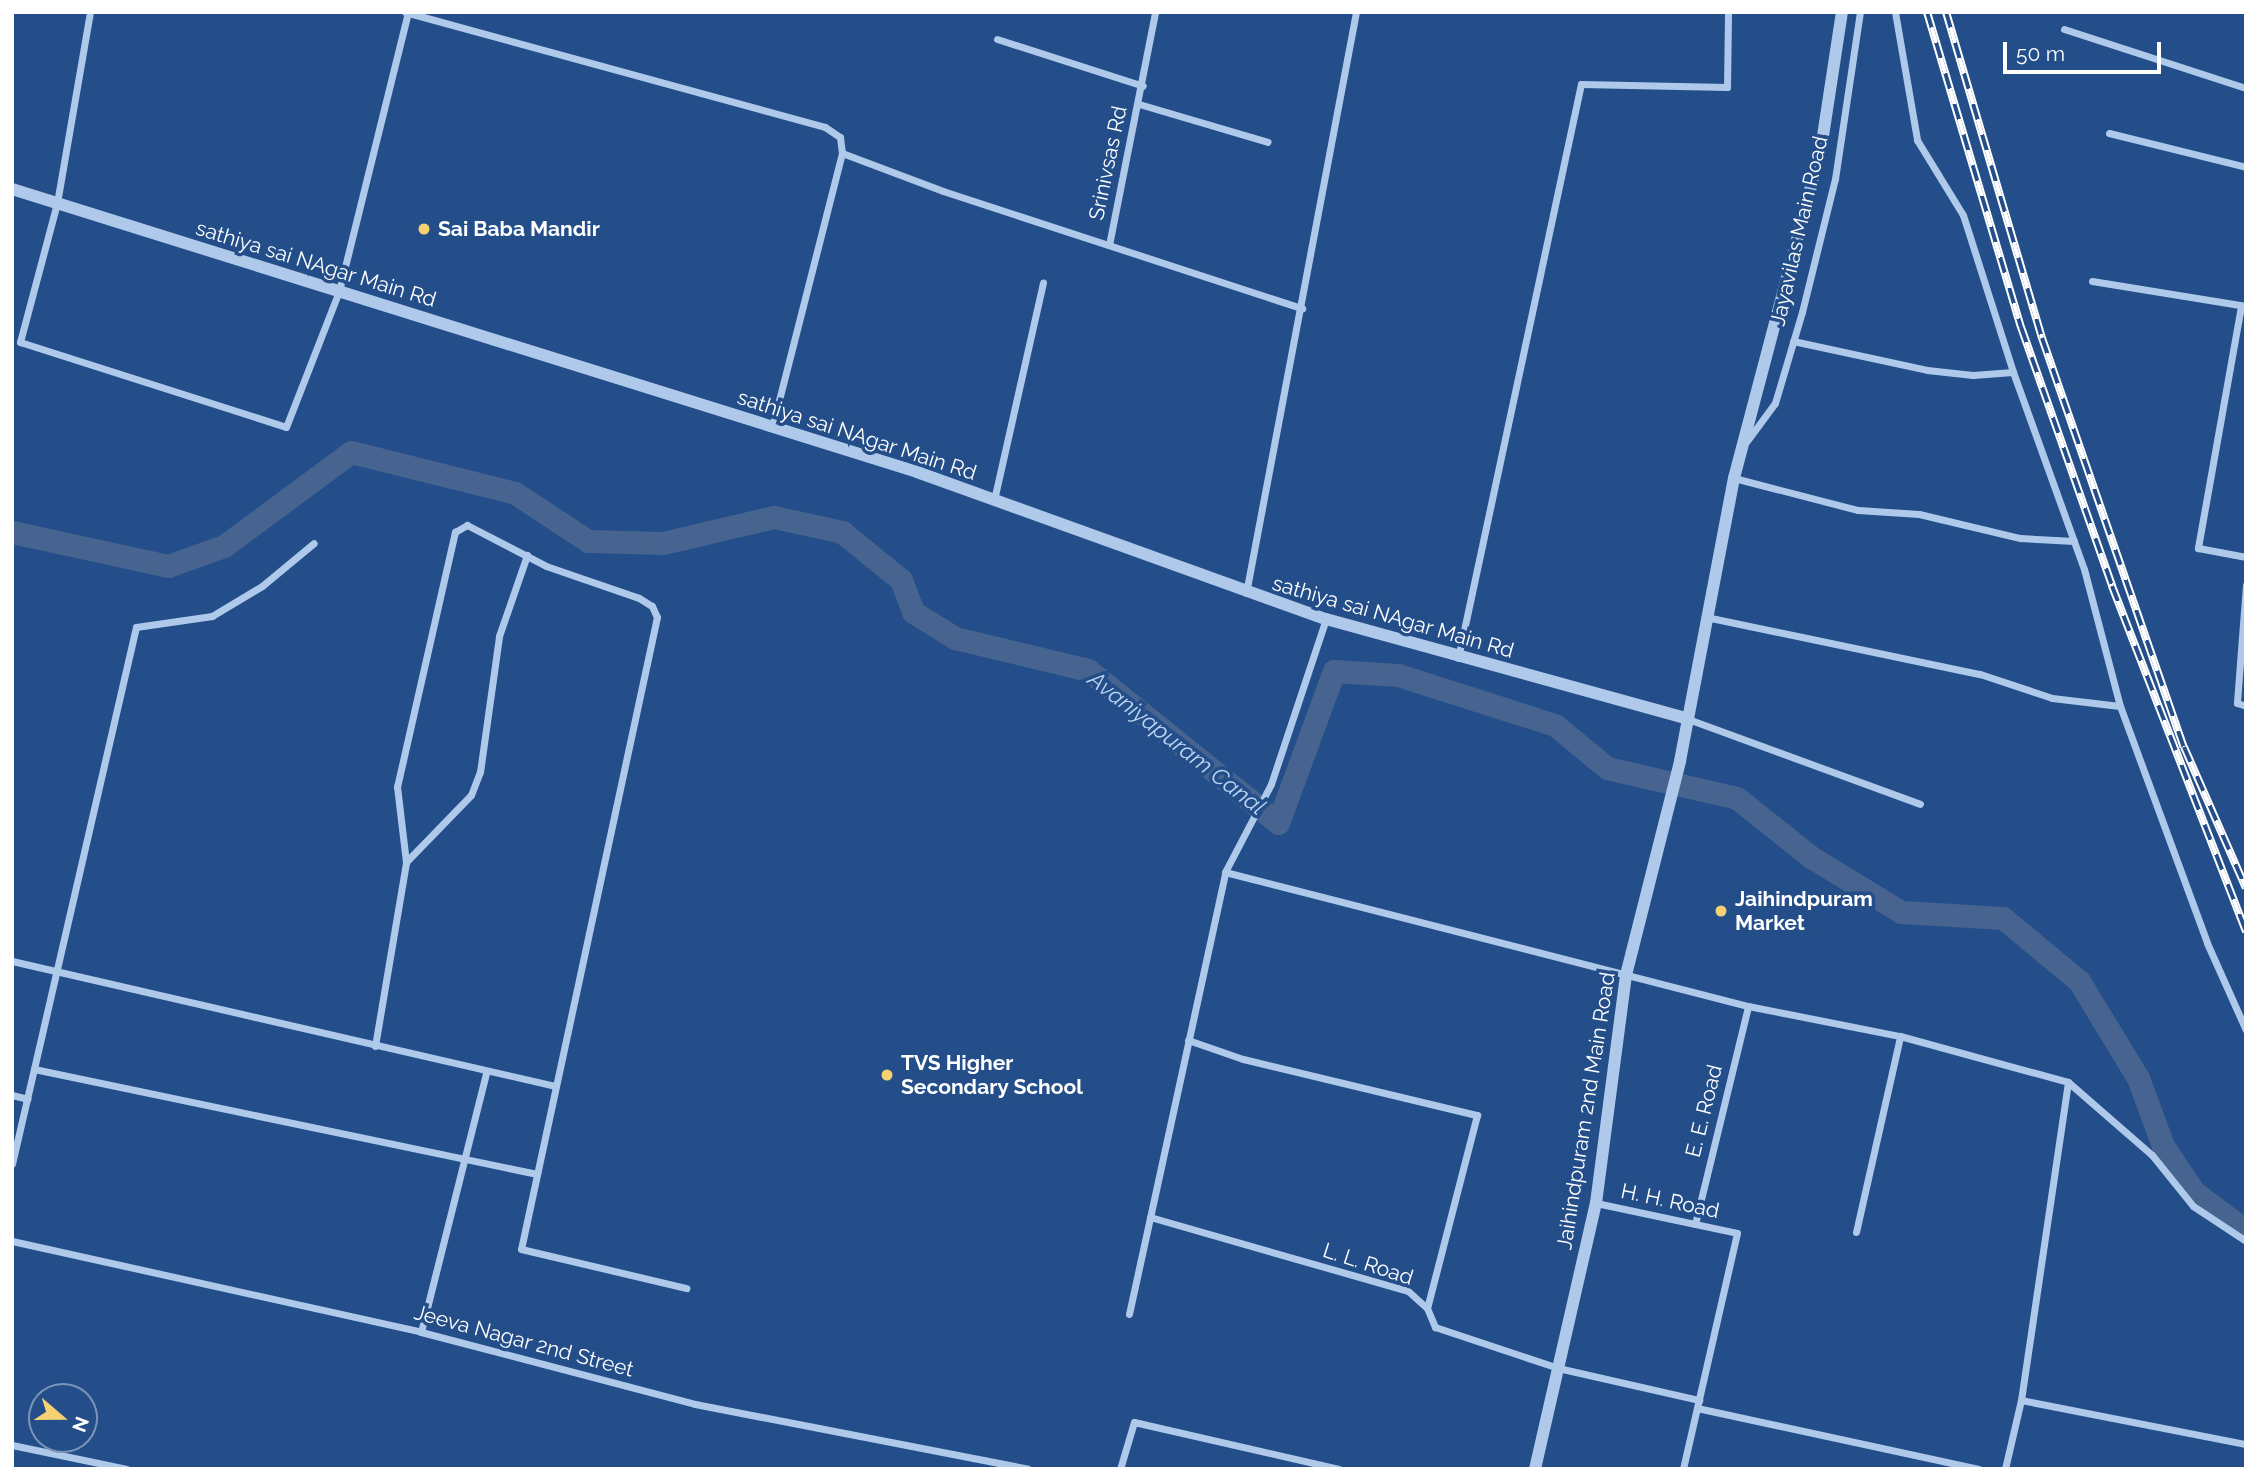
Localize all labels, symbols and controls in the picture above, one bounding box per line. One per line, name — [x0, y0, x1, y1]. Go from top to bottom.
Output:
scale bar — [2006, 28, 2164, 72]
text: 50 m — [2016, 41, 2065, 66]
street label: Srinivsas Rd — [1084, 104, 1132, 222]
street label: Jayavilas Main Road — [1765, 134, 1833, 328]
street label: sathiya sai NAgar Main Rd — [193, 215, 439, 313]
place label: Sai Baba Mandir — [438, 216, 600, 242]
marker: Sai Baba Mandir — [416, 221, 432, 237]
street label: sathiya sai NAgar Main Rd — [734, 384, 980, 486]
street label: sathiya sai NAgar Main Rd — [1269, 570, 1517, 664]
water label: Avaniyapuram Canal — [1083, 665, 1271, 821]
place label: Jaihindpuram Market — [1735, 886, 1873, 936]
marker: Jaihindpuram Market — [1713, 903, 1729, 919]
street label: Jaihindpuram 2nd Main Road — [1552, 970, 1620, 1252]
place label: TVS Higher Secondary School — [901, 1050, 1083, 1100]
street label: E. E. Road — [1680, 1062, 1728, 1160]
marker: TVS Higher Secondary School — [879, 1067, 895, 1083]
street label: H. H. Road — [1618, 1178, 1722, 1224]
street label: L. L. Road — [1320, 1238, 1416, 1290]
street label: Jeeva Nagar 2nd Street — [411, 1300, 637, 1382]
north arrow — [28, 1383, 98, 1453]
text: N — [68, 1414, 94, 1435]

